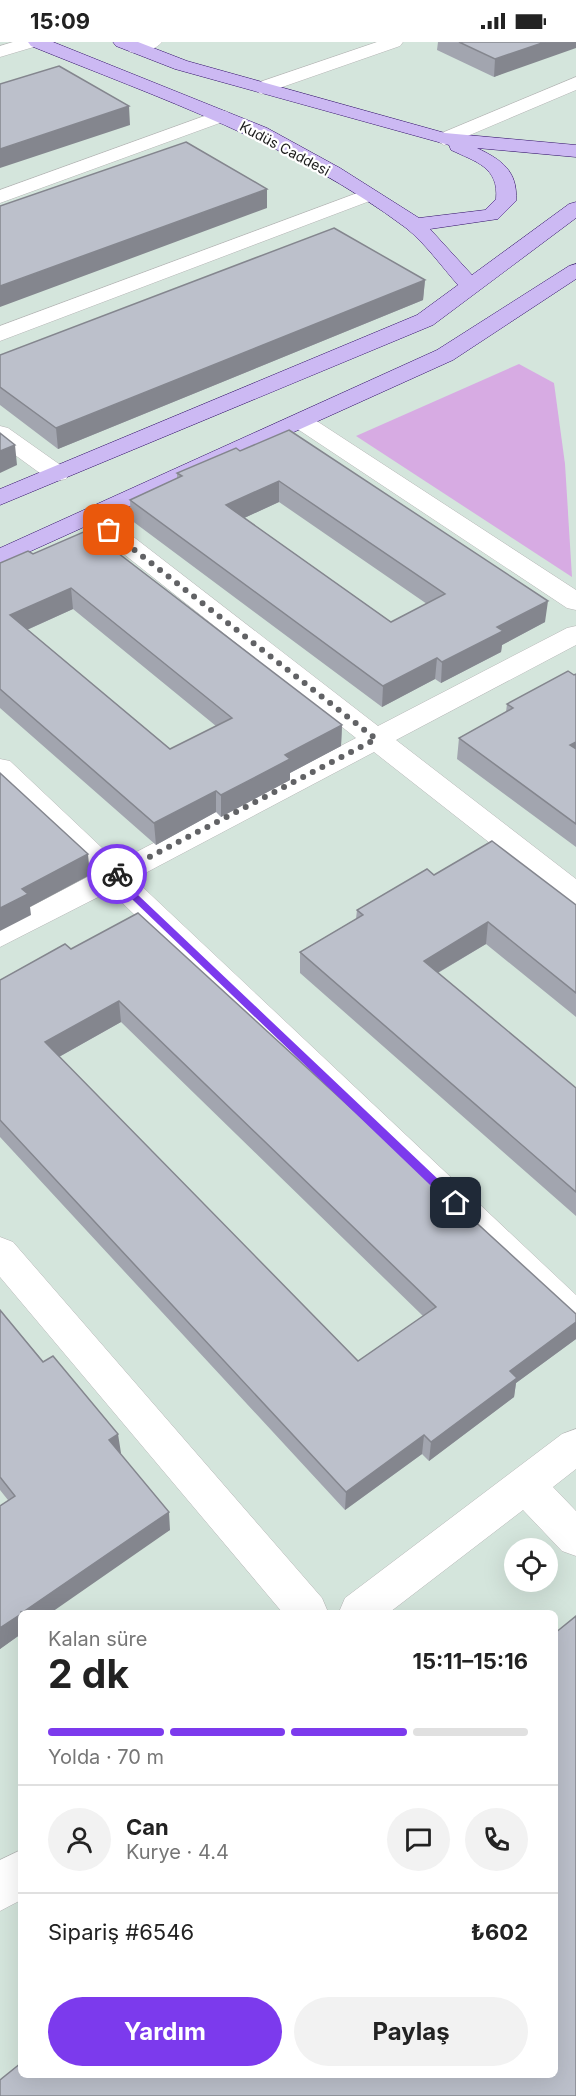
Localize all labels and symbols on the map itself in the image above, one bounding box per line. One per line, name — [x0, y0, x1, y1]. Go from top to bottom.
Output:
street label: Kudüs Caddesi — [237, 117, 333, 179]
pin — [83, 504, 134, 555]
courier — [87, 844, 147, 904]
pin — [430, 1177, 481, 1228]

